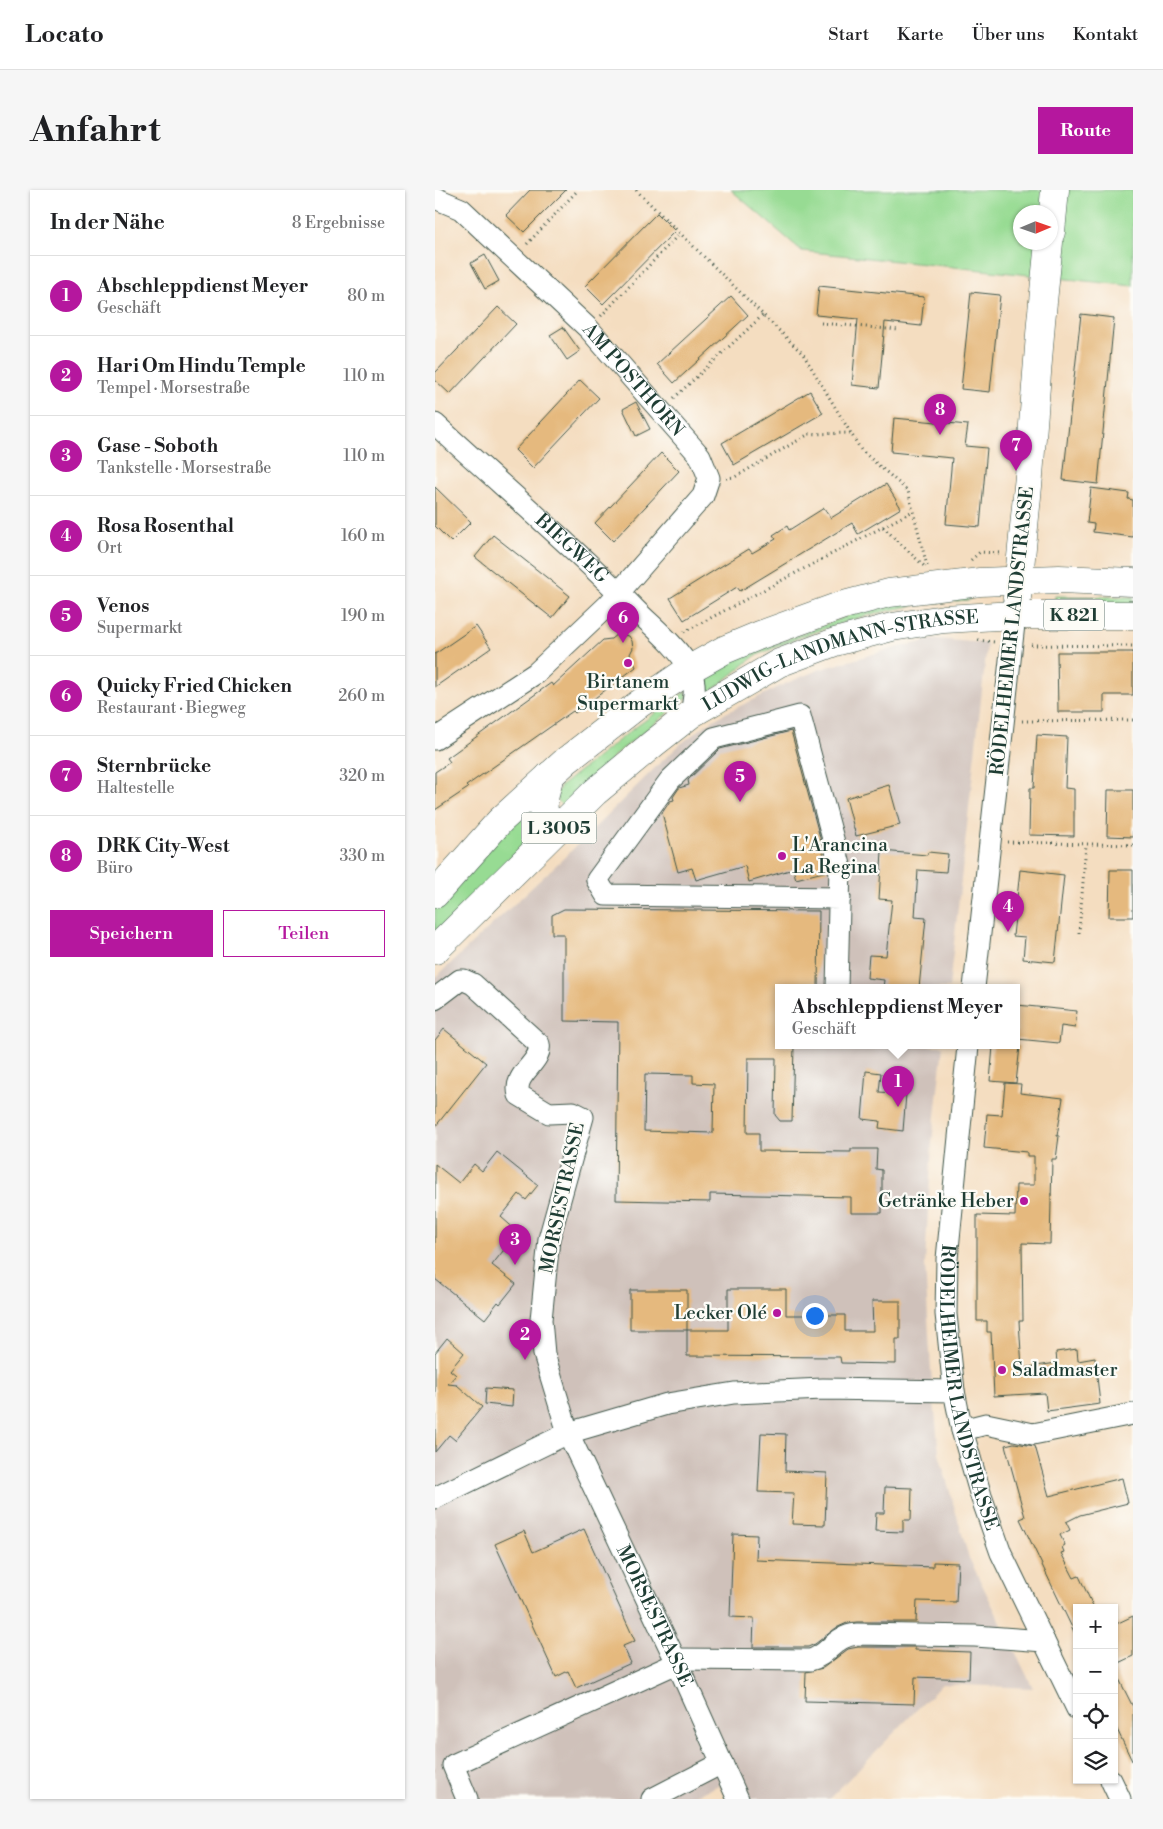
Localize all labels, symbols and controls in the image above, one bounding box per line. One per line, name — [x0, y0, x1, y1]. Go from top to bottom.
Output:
text: Locato — [25, 20, 104, 50]
text: Start — [828, 23, 869, 46]
text: Karte — [897, 23, 944, 46]
text: Über uns — [972, 23, 1045, 46]
text: Kontakt — [1073, 23, 1138, 46]
button: Route — [1038, 107, 1133, 154]
text: Anfahrt — [30, 109, 161, 152]
north arrow — [1013, 205, 1058, 250]
text: In der Nähe — [50, 210, 165, 236]
text: 8 Ergebnisse — [292, 213, 385, 233]
text: Abschleppdienst Meyer — [97, 274, 308, 298]
text: 1 — [62, 286, 70, 306]
text: 80 m — [347, 286, 385, 306]
text: Geschäft — [97, 298, 162, 318]
street label: AM POSTHORN — [577, 317, 689, 441]
text: Hari Om Hindu Temple — [97, 354, 306, 378]
text: 2 — [61, 366, 71, 386]
text: 110 m — [343, 366, 385, 386]
text: Tempel · Morsestraße — [97, 378, 250, 398]
pin: 8 — [924, 394, 956, 435]
pin: 7 — [1000, 430, 1032, 471]
text: Gase - Soboth — [97, 434, 218, 458]
text: 3 — [61, 446, 71, 466]
text: 110 m — [343, 446, 385, 466]
text: Tankstelle · Morsestraße — [97, 458, 271, 478]
street label: RÖDELHEIMER LANDSTRASSE — [984, 485, 1039, 777]
street label: BIEGWEG — [530, 508, 614, 588]
text: Rosa Rosenthal — [97, 514, 234, 538]
text: 4 — [61, 526, 71, 546]
text: 160 m — [341, 526, 385, 546]
text: Ort — [97, 538, 123, 558]
text: Venos — [97, 594, 149, 618]
road number: K 821 — [1044, 600, 1104, 630]
pin: 6 — [607, 602, 639, 643]
street label: LUDWIG-LANDMANN-STRASSE — [698, 605, 979, 717]
text: 5 — [61, 606, 71, 626]
text: 190 m — [341, 606, 385, 626]
text: Supermarkt — [97, 618, 183, 638]
marker: Birtanem Supermarkt — [622, 657, 634, 669]
place label: Birtanem Supermarkt — [577, 670, 679, 716]
text: Quicky Fried Chicken — [97, 674, 292, 698]
text: 6 — [61, 686, 71, 706]
text: 260 m — [338, 686, 385, 706]
text: Restaurant · Biegweg — [97, 698, 246, 718]
text: Sternbrücke — [97, 754, 211, 778]
pin: 5 — [724, 761, 756, 802]
text: 7 — [61, 766, 71, 786]
text: 320 m — [339, 766, 385, 786]
text: Haltestelle — [97, 778, 175, 798]
road number: L 3005 — [521, 812, 597, 844]
place label: L'Arancina La Regina — [792, 833, 888, 879]
text: DRK City-West — [97, 834, 229, 858]
text: 8 — [61, 846, 71, 866]
text: 330 m — [339, 846, 385, 866]
marker: L'Arancina La Regina — [776, 850, 788, 862]
text: Büro — [97, 858, 133, 878]
pin: 4 — [992, 891, 1024, 932]
button: Speichern — [50, 910, 213, 957]
button: Teilen — [223, 910, 385, 957]
popup — [775, 984, 1020, 1049]
text: Abschleppdienst Meyer — [792, 995, 1003, 1019]
text: Geschäft — [792, 1019, 856, 1039]
pin: 1 — [882, 1066, 914, 1107]
street label: MORSESTRASSE — [534, 1120, 590, 1276]
place label: Getränke Heber — [878, 1189, 1014, 1213]
marker: Getränke Heber — [1018, 1195, 1030, 1207]
pin: 3 — [499, 1224, 531, 1265]
street label: RÖDELHEIMER LANDSTRASSE — [934, 1243, 1004, 1534]
place label: Lecker Olé — [674, 1301, 767, 1325]
your location — [802, 1303, 828, 1329]
marker: Lecker Olé — [771, 1307, 783, 1319]
pin: 2 — [509, 1319, 541, 1360]
place label: Saladmaster — [1012, 1358, 1118, 1382]
marker: Saladmaster — [996, 1364, 1008, 1376]
street label: MORSESTRASSE — [611, 1541, 698, 1691]
map controls — [1073, 1604, 1118, 1784]
button: + — [1073, 1604, 1118, 1649]
button: − — [1073, 1649, 1118, 1694]
button: locate — [1073, 1694, 1118, 1739]
button: layers — [1073, 1739, 1118, 1784]

